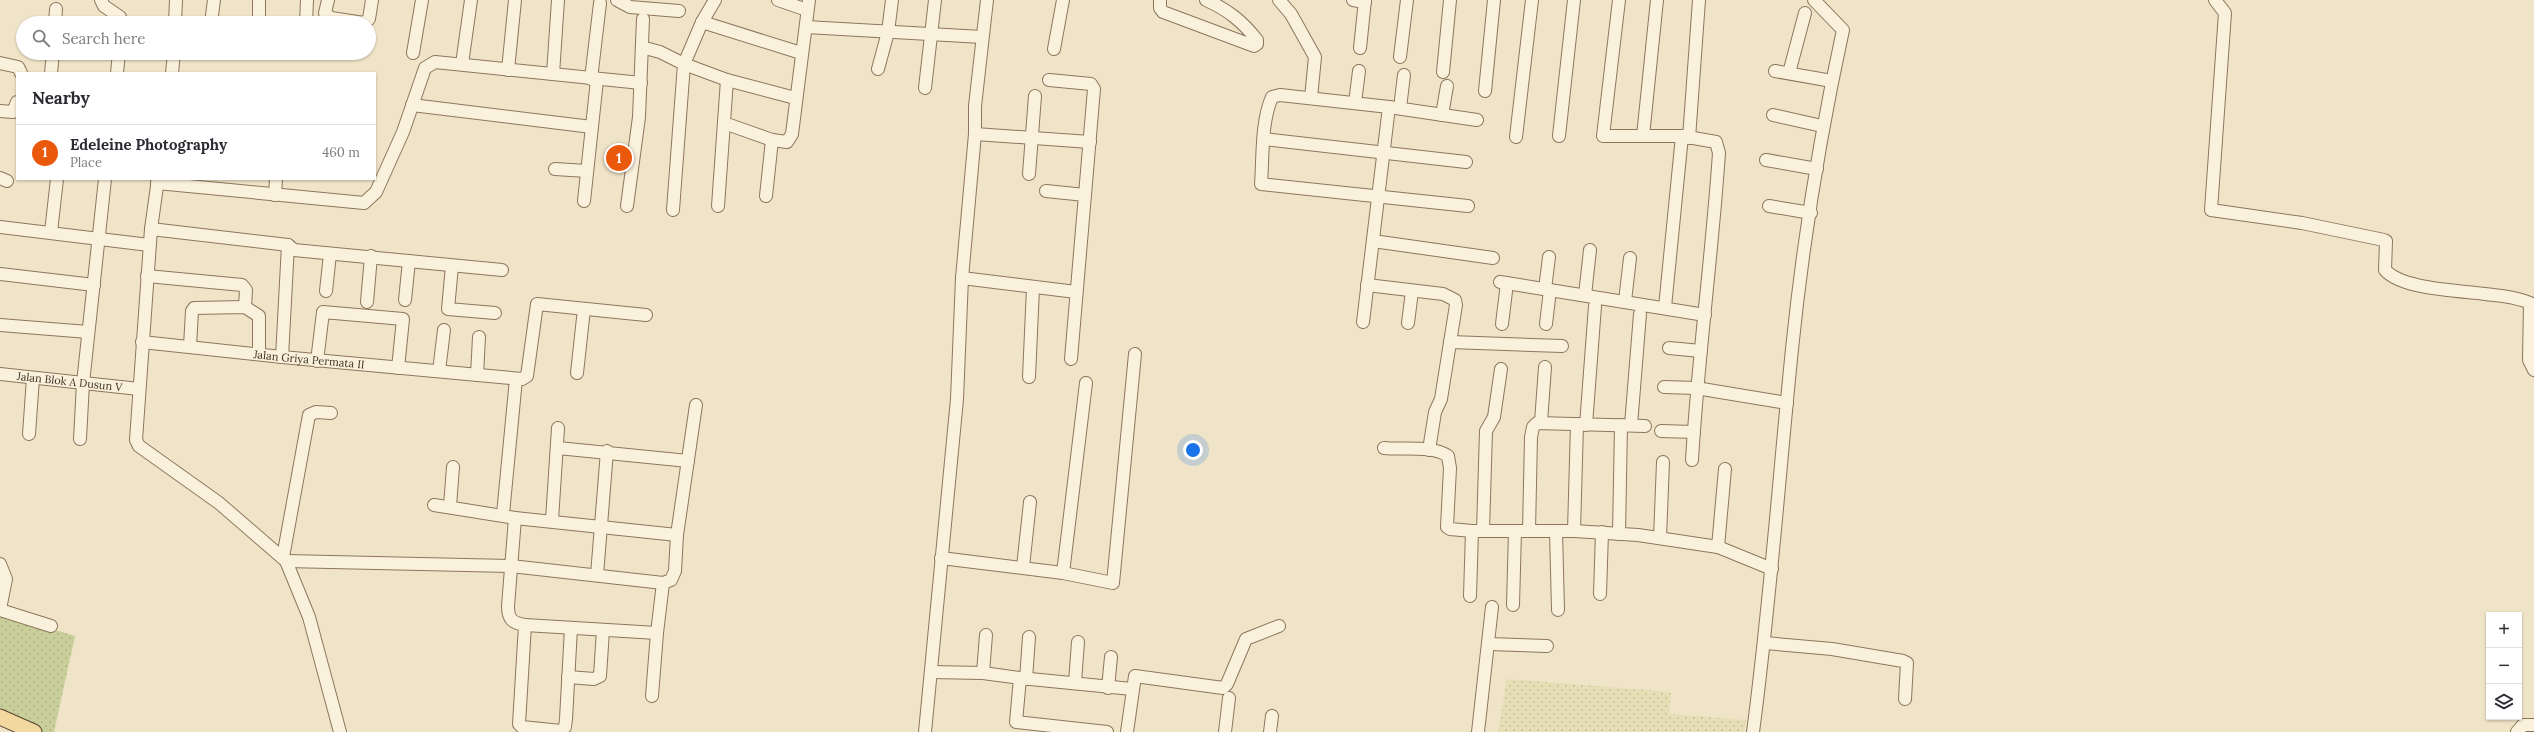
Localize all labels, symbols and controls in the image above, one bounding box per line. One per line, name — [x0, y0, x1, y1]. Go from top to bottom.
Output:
search box — [16, 16, 376, 60]
icon: search — [30, 27, 52, 49]
text: Search here — [62, 29, 145, 48]
text: Nearby — [32, 87, 90, 109]
text: Edeleine Photography — [70, 135, 227, 154]
pin: 1 — [606, 143, 632, 173]
text: 1 — [42, 144, 48, 161]
text: 460 m — [322, 144, 360, 161]
text: Place — [70, 154, 102, 171]
street label: Jalan Griya Permata II — [252, 347, 366, 372]
street label: Jalan Blok A Dusun V — [15, 369, 124, 394]
your location — [1183, 440, 1203, 460]
map controls — [2486, 612, 2522, 720]
button: + — [2486, 612, 2522, 648]
button: − — [2486, 648, 2522, 684]
button: layers — [2486, 684, 2522, 720]

